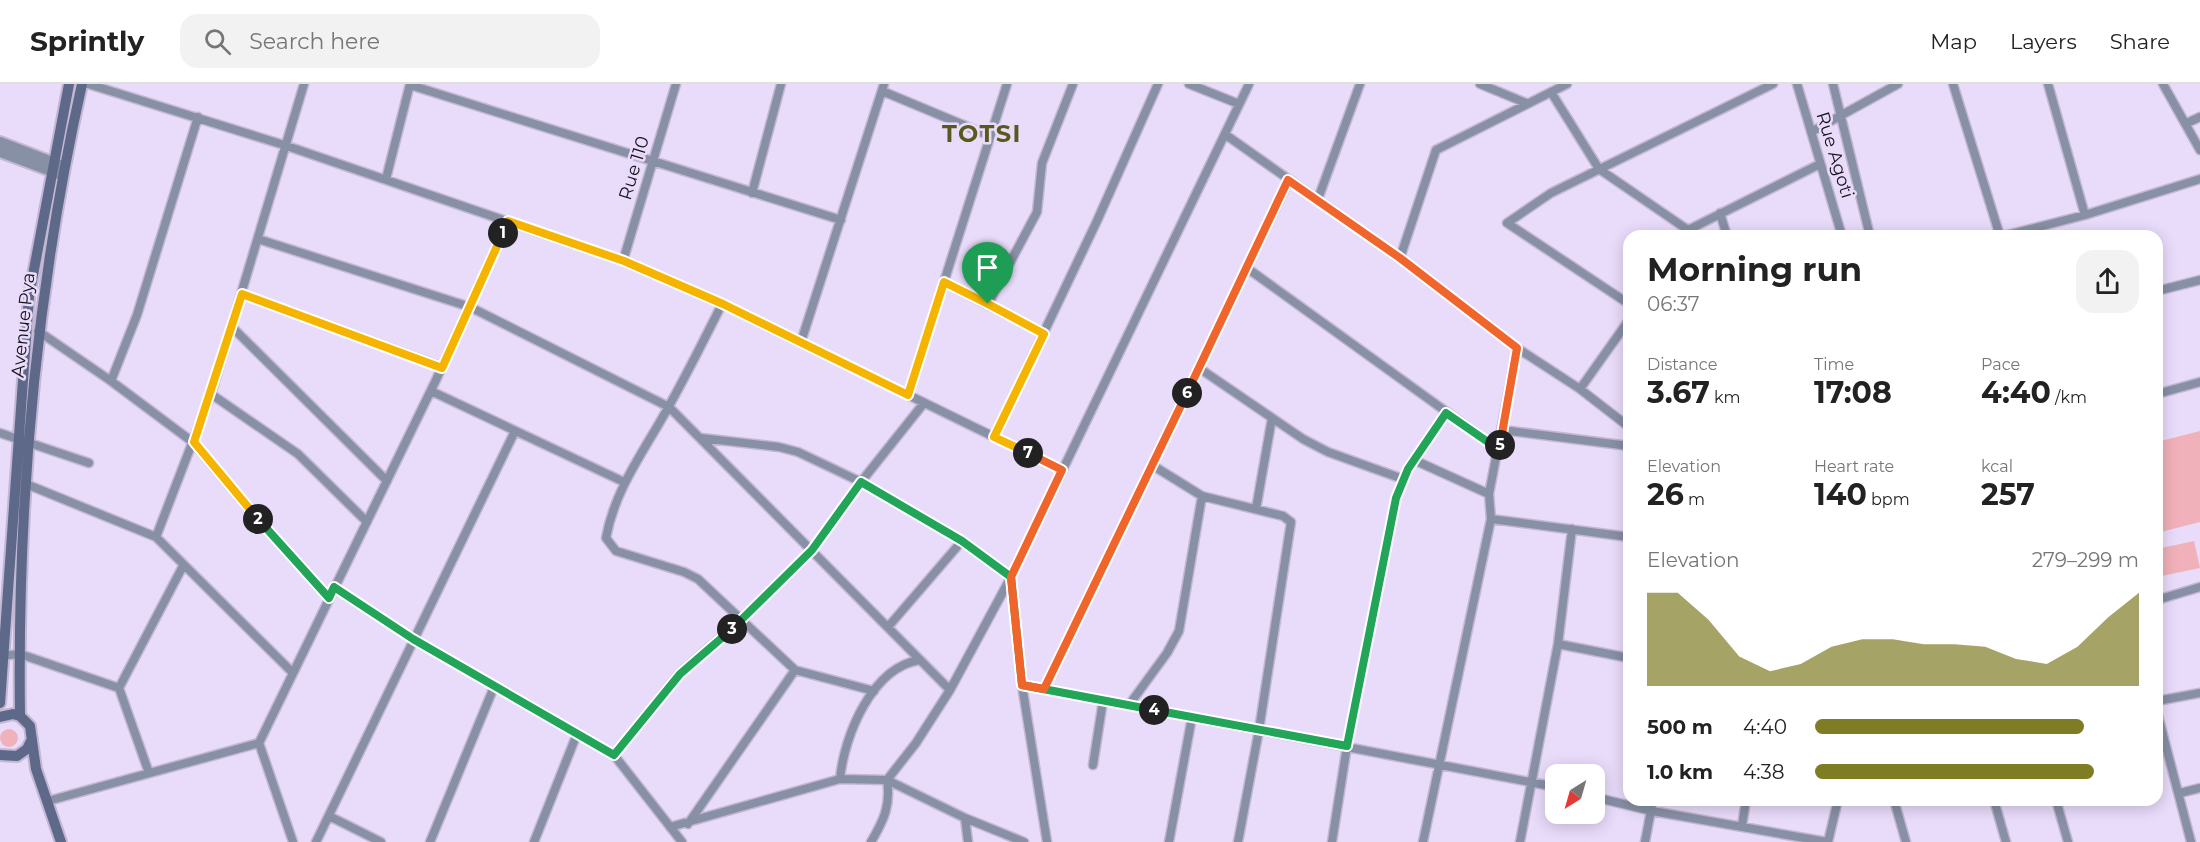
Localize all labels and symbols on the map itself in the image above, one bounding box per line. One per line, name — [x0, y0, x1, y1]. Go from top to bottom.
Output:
street label: Rue Agoti — [1811, 109, 1859, 201]
district label: TOTSI — [942, 119, 1022, 148]
street label: Rue 110 — [614, 133, 654, 203]
pin: 1 — [488, 218, 518, 248]
pin — [962, 242, 1013, 304]
street label: Avenue Pya — [7, 271, 39, 379]
pin: 6 — [1172, 378, 1202, 408]
pin: 5 — [1485, 430, 1515, 460]
pin: 7 — [1013, 438, 1043, 468]
pin: 2 — [243, 504, 273, 534]
pin: 3 — [717, 614, 747, 644]
pin: 4 — [1139, 695, 1169, 725]
north arrow — [1545, 764, 1605, 824]

